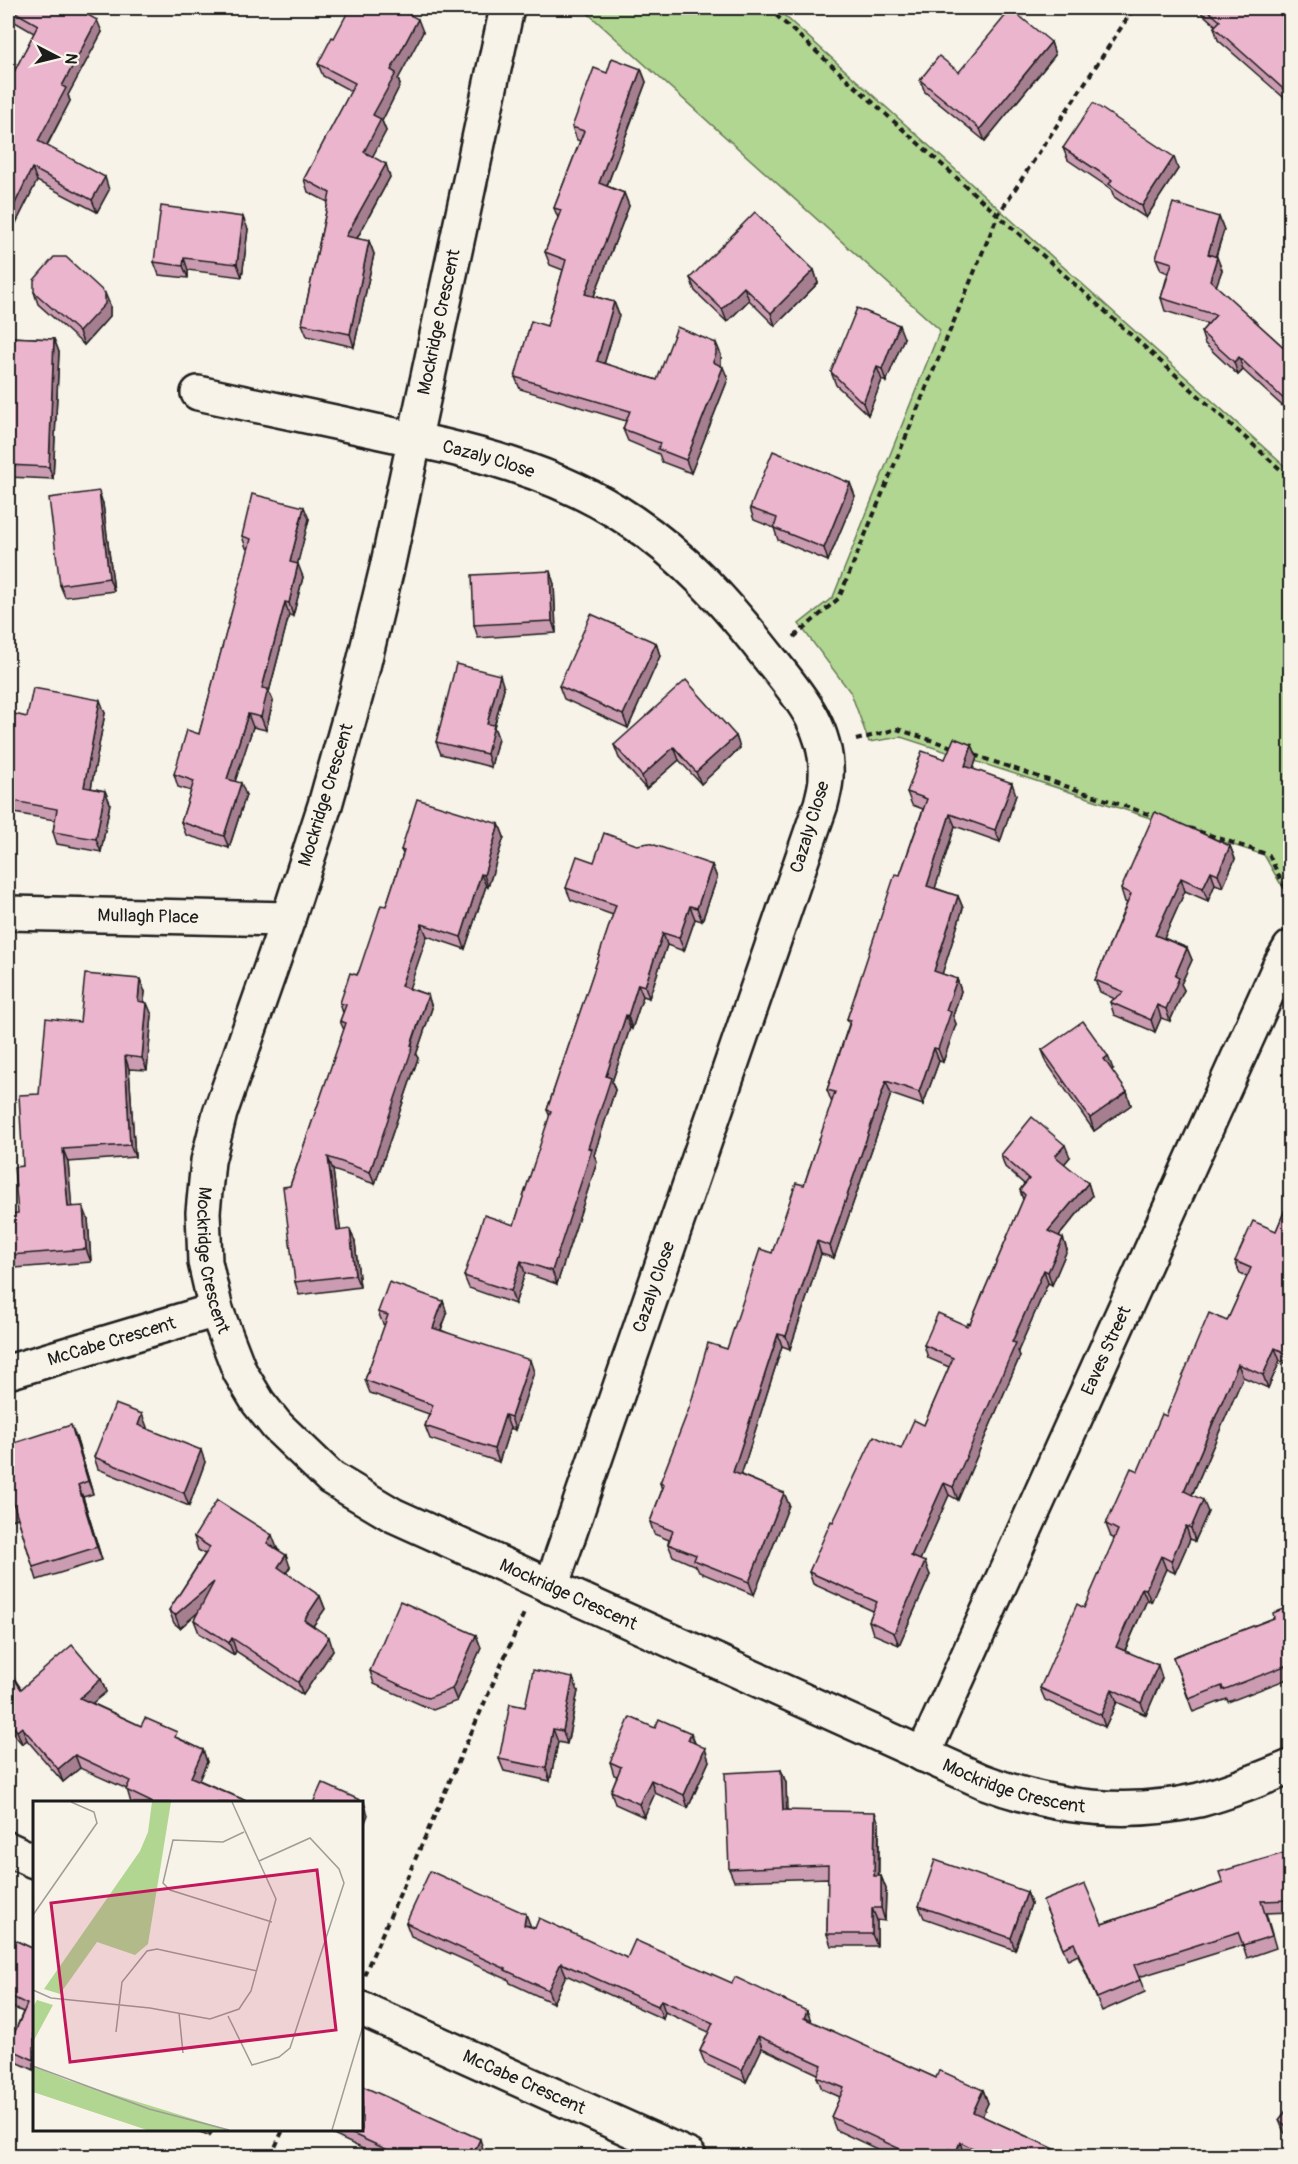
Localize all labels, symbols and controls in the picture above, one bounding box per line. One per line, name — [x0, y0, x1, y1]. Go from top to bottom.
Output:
north arrow — [27, 27, 87, 87]
text: N — [60, 52, 81, 65]
street label: Mockridge Crescent — [412, 246, 466, 397]
street label: Cazaly Close — [440, 435, 538, 483]
street label: Mockridge Crescent — [293, 720, 359, 869]
street label: Cazaly Close — [785, 778, 835, 876]
street label: Mullagh Place — [97, 903, 199, 929]
street label: Mockridge Crescent — [191, 1186, 236, 1337]
street label: Cazaly Close — [628, 1238, 680, 1336]
street label: Eaves Street — [1076, 1301, 1136, 1399]
street label: McCabe Crescent — [45, 1311, 179, 1371]
street label: Mockridge Crescent — [496, 1553, 642, 1636]
street label: Mockridge Crescent — [939, 1753, 1087, 1818]
inset map — [33, 1801, 363, 2131]
street label: McCabe Crescent — [459, 2044, 590, 2120]

